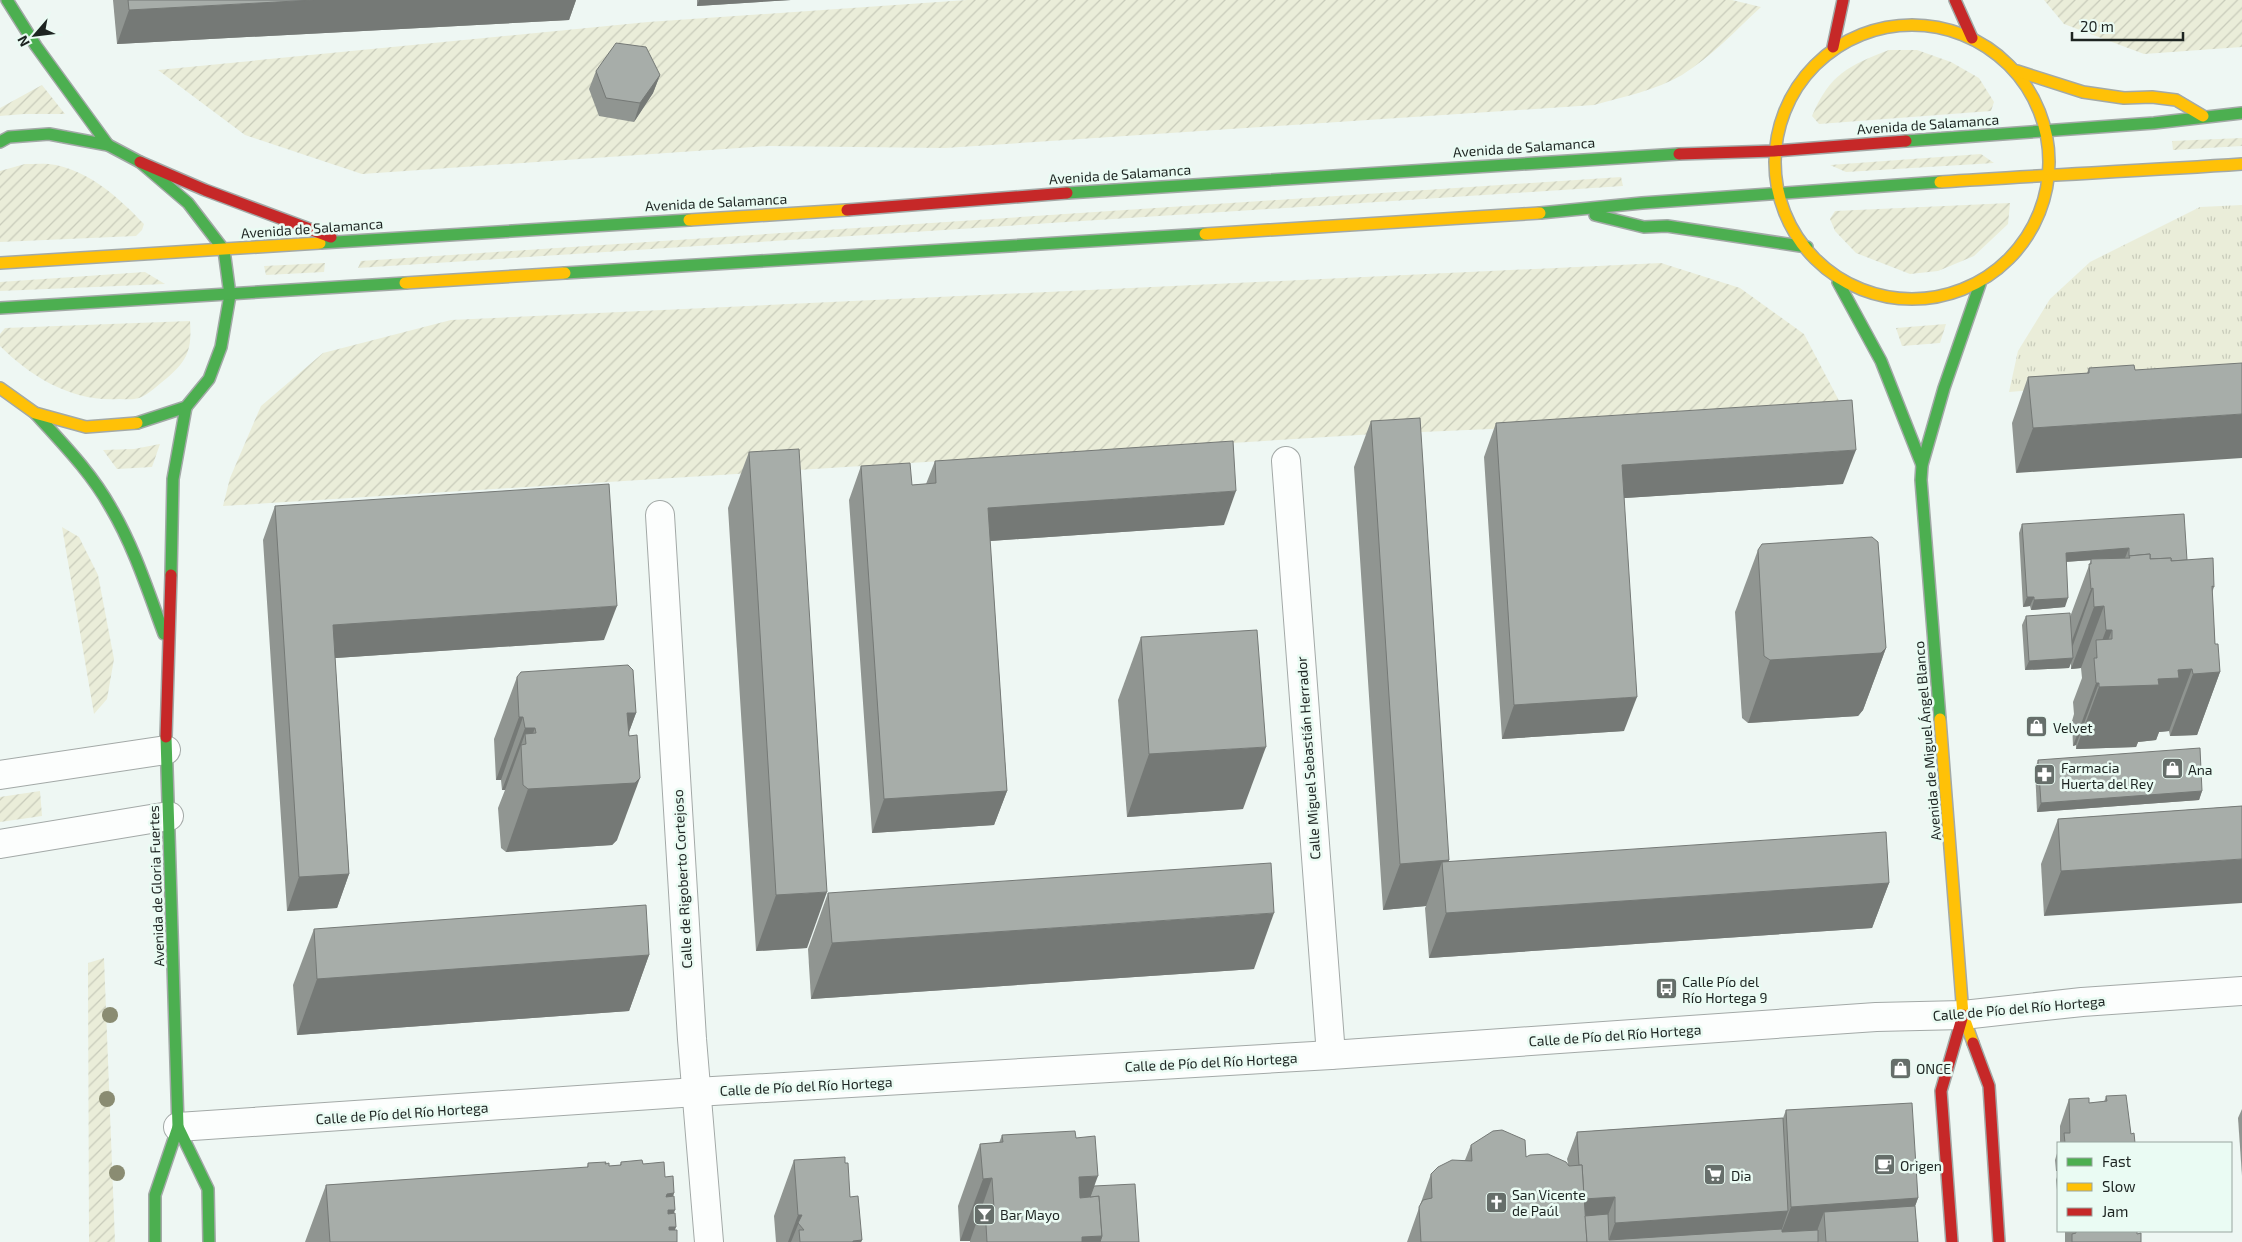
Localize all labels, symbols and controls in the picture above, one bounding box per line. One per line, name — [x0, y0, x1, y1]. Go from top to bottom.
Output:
north arrow — [10, 10, 60, 60]
scale bar — [2072, 10, 2183, 42]
text: 20 m — [2080, 17, 2114, 35]
text: N — [13, 33, 33, 50]
street label: Avenida de Salamanca — [1856, 111, 2000, 137]
street label: Avenida de Salamanca — [1452, 134, 1596, 160]
street label: Avenida de Salamanca — [1048, 161, 1192, 187]
street label: Avenida de Salamanca — [644, 190, 788, 214]
street label: Avenida de Salamanca — [240, 215, 384, 241]
street label: Avenida de Miguel Ángel Blanco — [1910, 640, 1944, 842]
street label: Calle Miguel Sebastián Herrador — [1292, 655, 1324, 860]
shop icon: Velvet — [2025, 715, 2049, 739]
place label: Velvet — [2053, 719, 2093, 736]
shop icon: Ana — [2160, 757, 2184, 781]
place label: Farmacia Huerta del Rey — [2061, 759, 2154, 792]
place label: Ana — [2188, 761, 2213, 778]
pharmacy icon: Farmacia Huerta del Rey — [2033, 763, 2057, 787]
street label: Calle de Rigoberto Cortejoso — [669, 789, 695, 969]
street label: Avenida de Gloria Fuertes — [145, 805, 167, 967]
place label: Calle Pío del Río Hortega 9 — [1682, 973, 1768, 1006]
bus stop icon: Calle Pío del Río Hortega 9 — [1654, 977, 1678, 1001]
street label: Calle de Pío del Río Hortega — [1932, 992, 2106, 1024]
street label: Calle de Pío del Río Hortega — [1528, 1020, 1702, 1050]
street label: Calle de Pío del Río Hortega — [1124, 1049, 1298, 1075]
shop icon: ONCE — [1888, 1056, 1912, 1080]
place label: ONCE — [1916, 1060, 1951, 1077]
street label: Calle de Pío del Río Hortega — [719, 1073, 893, 1099]
street label: Calle de Pío del Río Hortega — [315, 1098, 489, 1128]
legend — [2057, 1142, 2232, 1232]
text: Fast — [2102, 1152, 2132, 1170]
cafe icon: Origen — [1872, 1153, 1896, 1177]
place label: Origen — [1900, 1157, 1942, 1174]
supermarket icon: Dia — [1703, 1163, 1727, 1187]
place label: Dia — [1731, 1167, 1751, 1184]
text: Slow — [2102, 1177, 2136, 1195]
place label: San Vicente de Paúl — [1512, 1186, 1586, 1219]
church icon: San Vicente de Paúl — [1484, 1190, 1508, 1214]
bar icon: Bar Mayo — [972, 1202, 996, 1226]
text: Jam — [2102, 1202, 2128, 1220]
place label: Bar Mayo — [1000, 1206, 1060, 1223]

